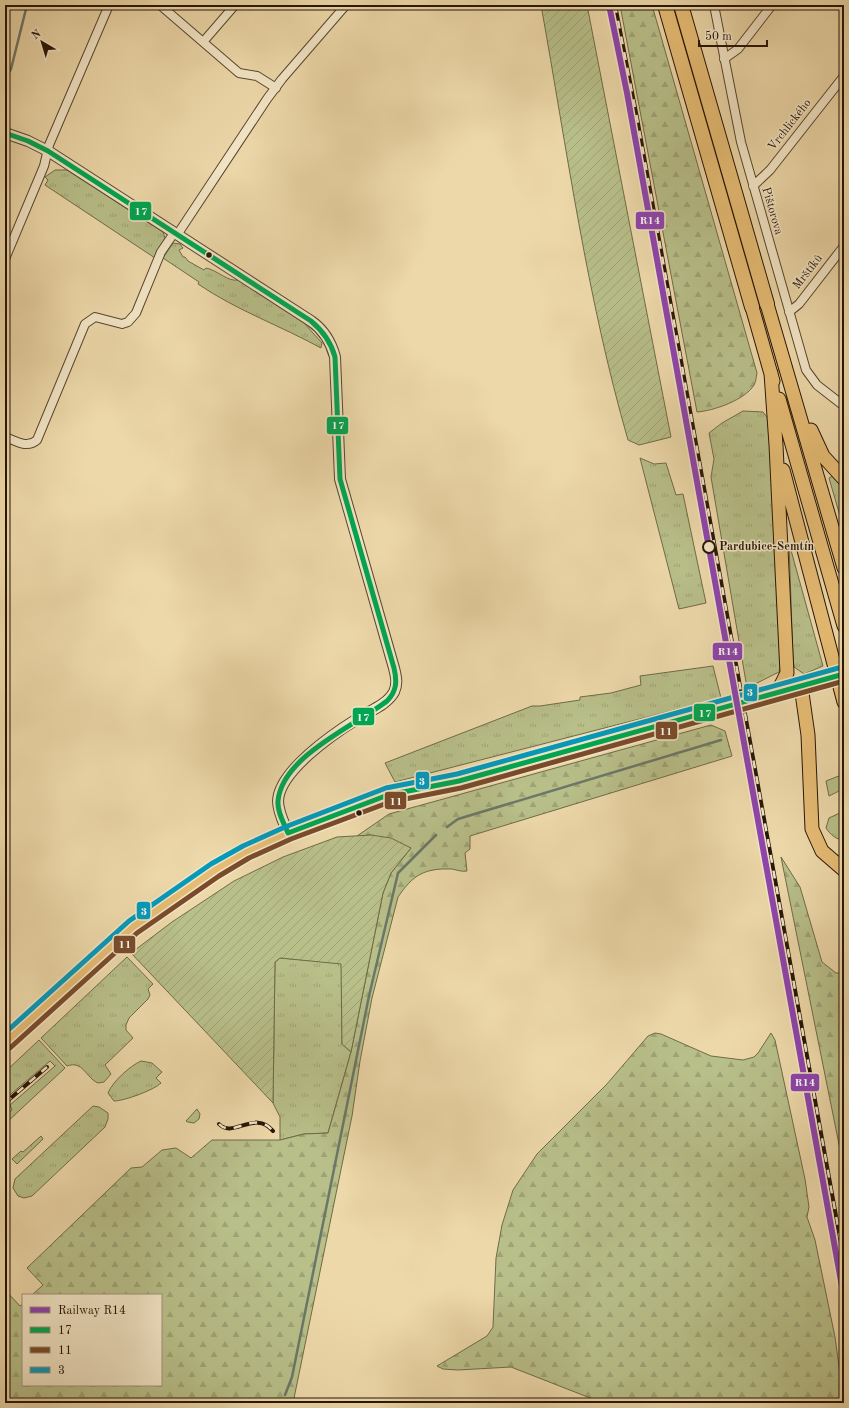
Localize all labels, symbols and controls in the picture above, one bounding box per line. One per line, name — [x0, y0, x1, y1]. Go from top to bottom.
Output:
north arrow — [22, 22, 62, 62]
scale bar — [699, 22, 767, 48]
text: N — [30, 28, 44, 42]
text: 50 m — [705, 30, 732, 43]
street label: Vrchlického — [766, 97, 814, 153]
street label: Pištorova — [759, 186, 785, 236]
line badge: 17 — [129, 201, 152, 221]
text: 17 — [135, 207, 147, 218]
line badge: R14 — [635, 211, 665, 230]
text: R14 — [640, 216, 660, 227]
unlabelled marker — [204, 250, 214, 260]
street label: Mrštíků — [791, 252, 825, 292]
line badge: 17 — [326, 416, 349, 435]
text: 17 — [332, 421, 344, 432]
marker: Pardubice-Semtín — [702, 540, 716, 554]
place label: Pardubice-Semtín — [719, 541, 814, 553]
line badge: R14 — [712, 642, 743, 661]
text: R14 — [718, 647, 738, 658]
line badge: 3 — [743, 683, 758, 702]
text: 3 — [747, 688, 753, 699]
line badge: 17 — [693, 703, 716, 722]
line badge: 17 — [352, 707, 375, 726]
text: 17 — [699, 709, 711, 720]
text: 17 — [357, 713, 369, 724]
line badge: 11 — [655, 721, 678, 740]
text: 11 — [660, 727, 672, 738]
line badge: 3 — [415, 771, 430, 790]
text: 3 — [419, 777, 425, 788]
line badge: 11 — [384, 791, 407, 810]
text: 11 — [390, 797, 402, 808]
unlabelled marker — [354, 808, 364, 818]
line badge: 3 — [136, 901, 151, 920]
text: 3 — [141, 907, 147, 918]
line badge: 11 — [113, 935, 136, 954]
text: 11 — [119, 940, 131, 951]
line badge: R14 — [790, 1073, 820, 1092]
text: R14 — [795, 1078, 815, 1089]
legend — [22, 1294, 162, 1386]
text: Railway R14 — [58, 1305, 126, 1317]
text: 17 — [58, 1325, 72, 1337]
text: 11 — [58, 1345, 72, 1357]
text: 3 — [58, 1365, 65, 1377]

